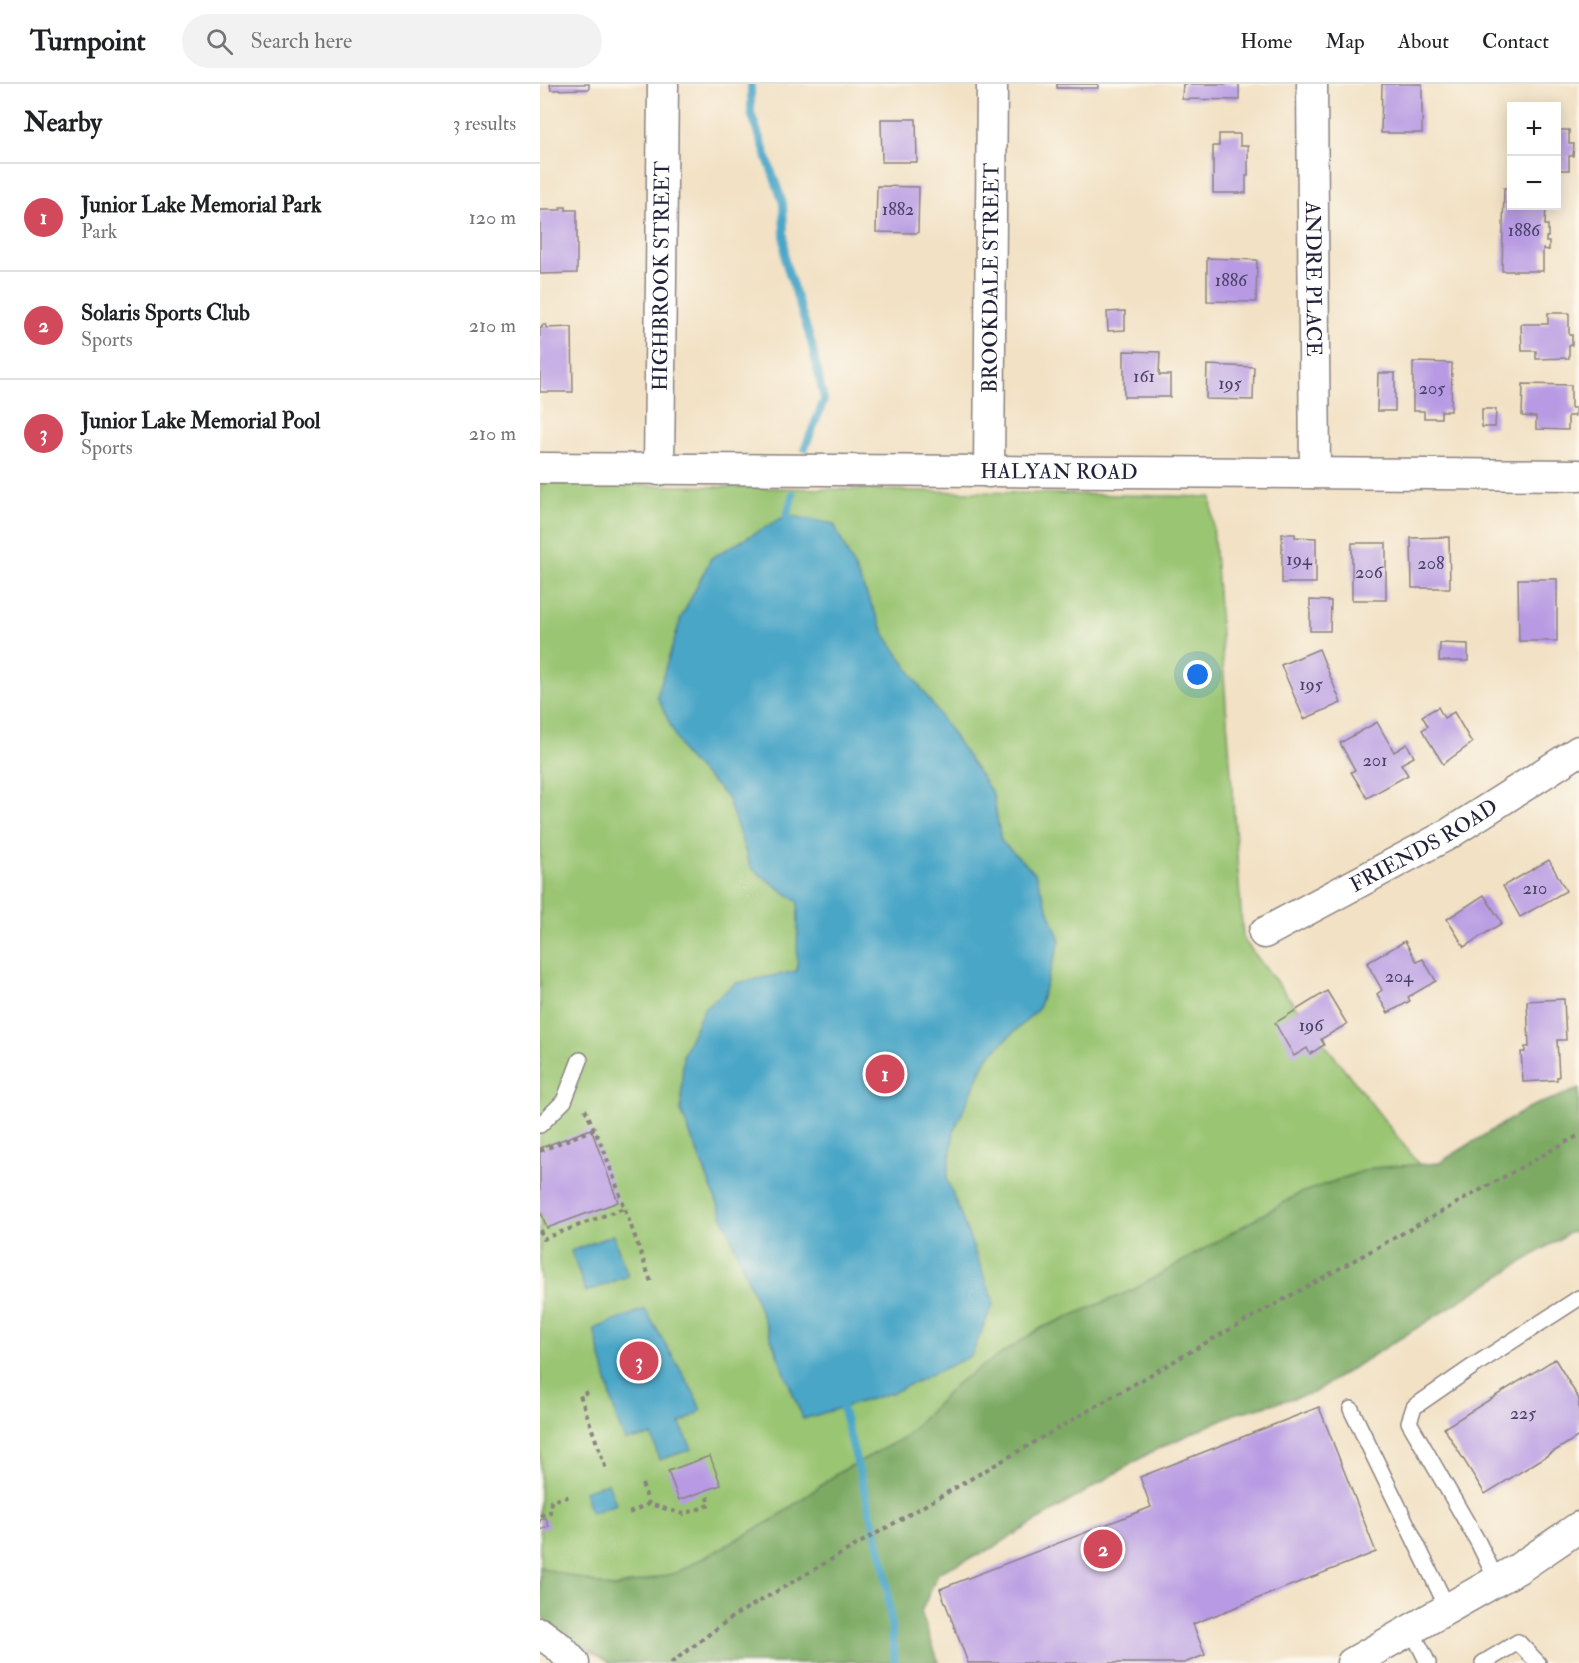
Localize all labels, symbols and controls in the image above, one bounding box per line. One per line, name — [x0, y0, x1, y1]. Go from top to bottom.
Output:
search box — [182, 14, 602, 68]
text: Turnpoint — [30, 24, 146, 59]
icon: search — [203, 25, 236, 58]
text: Search here — [251, 27, 352, 55]
text: Home — [1240, 28, 1292, 55]
text: Map — [1325, 28, 1365, 55]
text: About — [1398, 28, 1449, 55]
text: Contact — [1482, 28, 1549, 55]
map controls — [1507, 102, 1561, 210]
button: + — [1507, 102, 1561, 156]
text: Nearby — [24, 107, 102, 139]
text: 3 results — [453, 111, 516, 136]
button: − — [1507, 156, 1561, 210]
street label: HIGHBROOK STREET — [646, 160, 676, 391]
street label: BROOKDALE STREET — [976, 162, 1005, 393]
text: Junior Lake Memorial Park — [81, 191, 321, 219]
house number: 1882 — [882, 198, 914, 221]
street label: ANDRE PLACE — [1299, 200, 1328, 357]
text: 1 — [40, 205, 47, 230]
text: 120 m — [469, 205, 516, 230]
text: Park — [81, 219, 117, 244]
house number: 1886 — [1508, 219, 1541, 242]
house number: 1886 — [1215, 269, 1248, 292]
text: Solaris Sports Club — [81, 299, 250, 327]
text: 2 — [38, 313, 49, 338]
text: 210 m — [469, 313, 516, 338]
text: Sports — [81, 327, 133, 352]
house number: 161 — [1133, 365, 1155, 388]
house number: 195 — [1218, 372, 1242, 395]
house number: 205 — [1419, 377, 1445, 400]
text: Junior Lake Memorial Pool — [81, 407, 320, 435]
text: 3 — [40, 421, 47, 446]
text: 210 m — [469, 421, 516, 446]
text: Sports — [81, 435, 133, 460]
street label: HALYAN ROAD — [980, 457, 1138, 486]
house number: 194 — [1286, 548, 1313, 571]
house number: 208 — [1418, 552, 1444, 575]
house number: 206 — [1355, 561, 1384, 584]
your location — [1183, 660, 1212, 689]
house number: 195 — [1299, 673, 1323, 696]
house number: 201 — [1363, 749, 1387, 772]
street label: FRIENDS ROAD — [1345, 793, 1503, 898]
house number: 210 — [1523, 877, 1547, 900]
house number: 204 — [1385, 965, 1414, 988]
house number: 196 — [1299, 1014, 1324, 1037]
pin: 1 — [866, 1052, 904, 1096]
pin: 3 — [620, 1338, 658, 1384]
house number: 225 — [1510, 1402, 1536, 1425]
pin: 2 — [1084, 1526, 1122, 1572]

